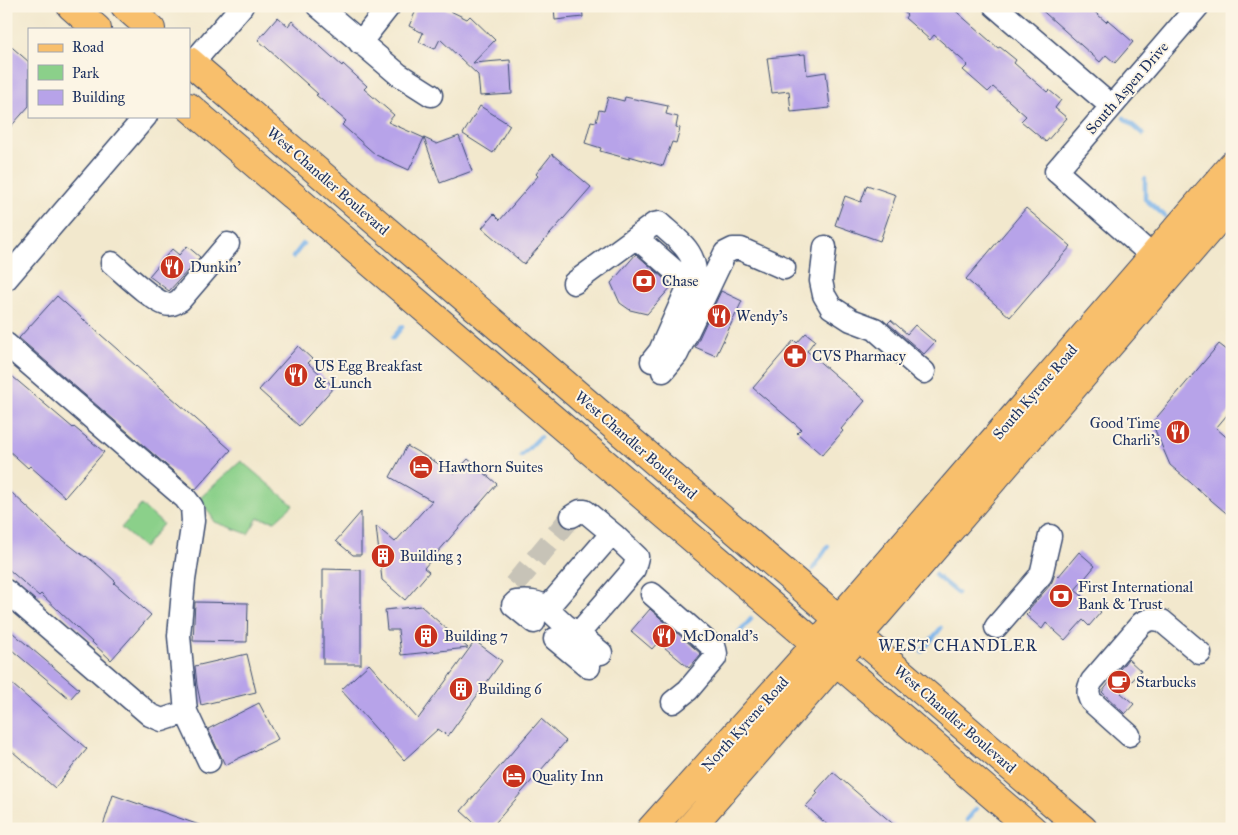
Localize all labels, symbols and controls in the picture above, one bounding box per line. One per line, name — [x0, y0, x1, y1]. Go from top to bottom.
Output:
legend — [28, 28, 190, 118]
text: Road — [72, 38, 104, 56]
street label: South Aspen Drive — [1082, 38, 1172, 138]
text: Park — [72, 64, 99, 82]
text: Building — [72, 88, 126, 106]
street label: West Chandler Boulevard — [263, 123, 393, 239]
restaurant icon: Dunkin' — [159, 254, 185, 280]
place label: Dunkin' — [190, 258, 241, 276]
bank icon: Chase — [631, 268, 657, 294]
place label: Chase — [662, 272, 699, 290]
restaurant icon: Wendy's — [706, 303, 732, 329]
place label: Wendy's — [736, 307, 788, 325]
street label: South Kyrene Road — [989, 341, 1081, 443]
pharmacy icon: CVS Pharmacy — [782, 343, 808, 369]
place label: CVS Pharmacy — [812, 347, 907, 365]
place label: US Egg Breakfast & Lunch — [314, 357, 423, 392]
restaurant icon: US Egg Breakfast & Lunch — [283, 362, 309, 388]
street label: West Chandler Boulevard — [571, 387, 701, 503]
place label: Good Time Charli’s — [1090, 414, 1160, 449]
restaurant icon: Good Time Charli’s — [1165, 419, 1191, 445]
hotel icon: Hawthorn Suites — [408, 454, 434, 480]
place label: Hawthorn Suites — [438, 458, 543, 476]
building icon: Building 3 — [370, 543, 396, 569]
place label: Building 3 — [400, 547, 462, 565]
place label: First International Bank & Trust — [1078, 578, 1194, 613]
bank icon: First International Bank & Trust — [1048, 583, 1074, 609]
building icon: Building 7 — [413, 623, 439, 649]
restaurant icon: McDonald's — [651, 623, 677, 649]
place label: Building 7 — [444, 627, 508, 645]
place label: McDonald's — [682, 627, 758, 645]
district label: WEST CHANDLER — [878, 636, 1038, 655]
street label: West Chandler Boulevard — [890, 661, 1020, 777]
cafe icon: Starbucks — [1106, 669, 1132, 695]
street label: North Kyrene Road — [698, 673, 793, 775]
place label: Starbucks — [1136, 673, 1196, 691]
building icon: Building 6 — [448, 676, 474, 702]
place label: Building 6 — [478, 680, 543, 698]
hotel icon: Quality Inn — [501, 763, 527, 789]
place label: Quality Inn — [532, 767, 603, 785]

